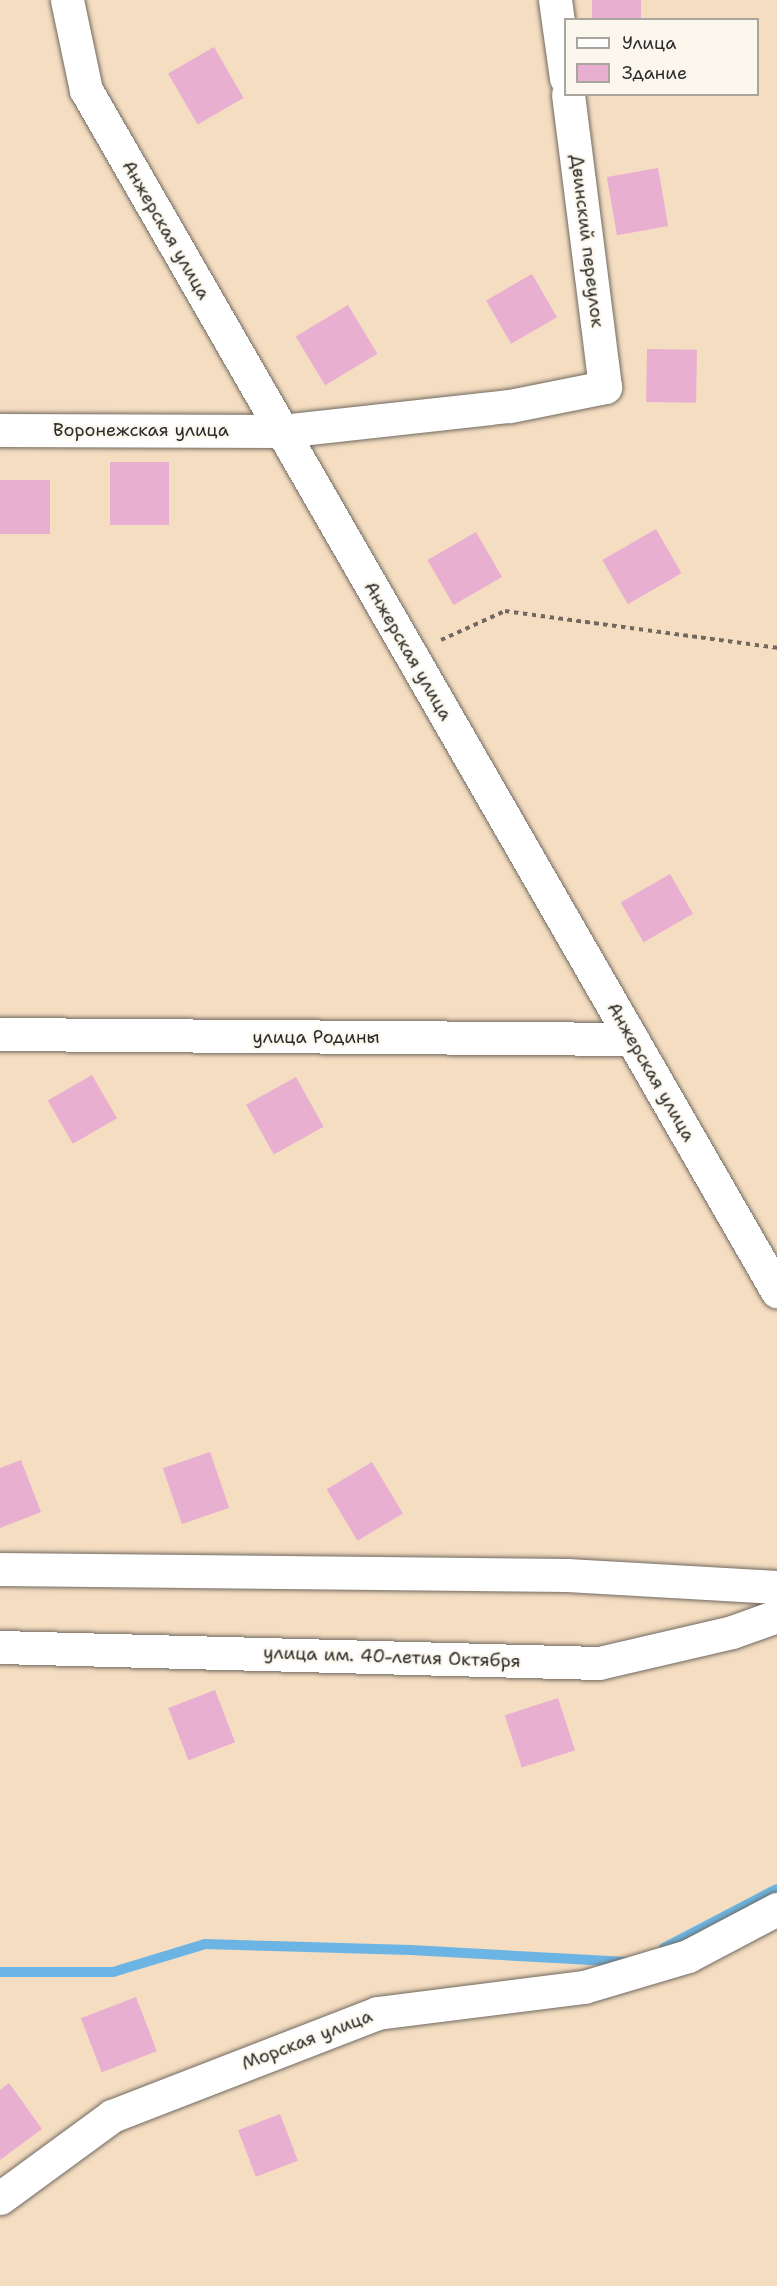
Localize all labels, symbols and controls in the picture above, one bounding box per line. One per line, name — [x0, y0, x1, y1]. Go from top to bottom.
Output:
legend — [564, 18, 759, 96]
text: Улица — [622, 31, 676, 55]
text: Здание — [622, 61, 687, 85]
street label: Двинский переулок — [566, 153, 608, 329]
street label: Анжерская улица — [117, 157, 215, 303]
street label: Воронежская улица — [53, 419, 229, 441]
street label: Анжерская улица — [359, 578, 457, 724]
street label: Анжерская улица — [602, 999, 700, 1145]
street label: улица Родины — [252, 1026, 380, 1048]
street label: улица им. 40-летия Октября — [263, 1642, 521, 1672]
street label: Морская улица — [239, 2005, 375, 2075]

